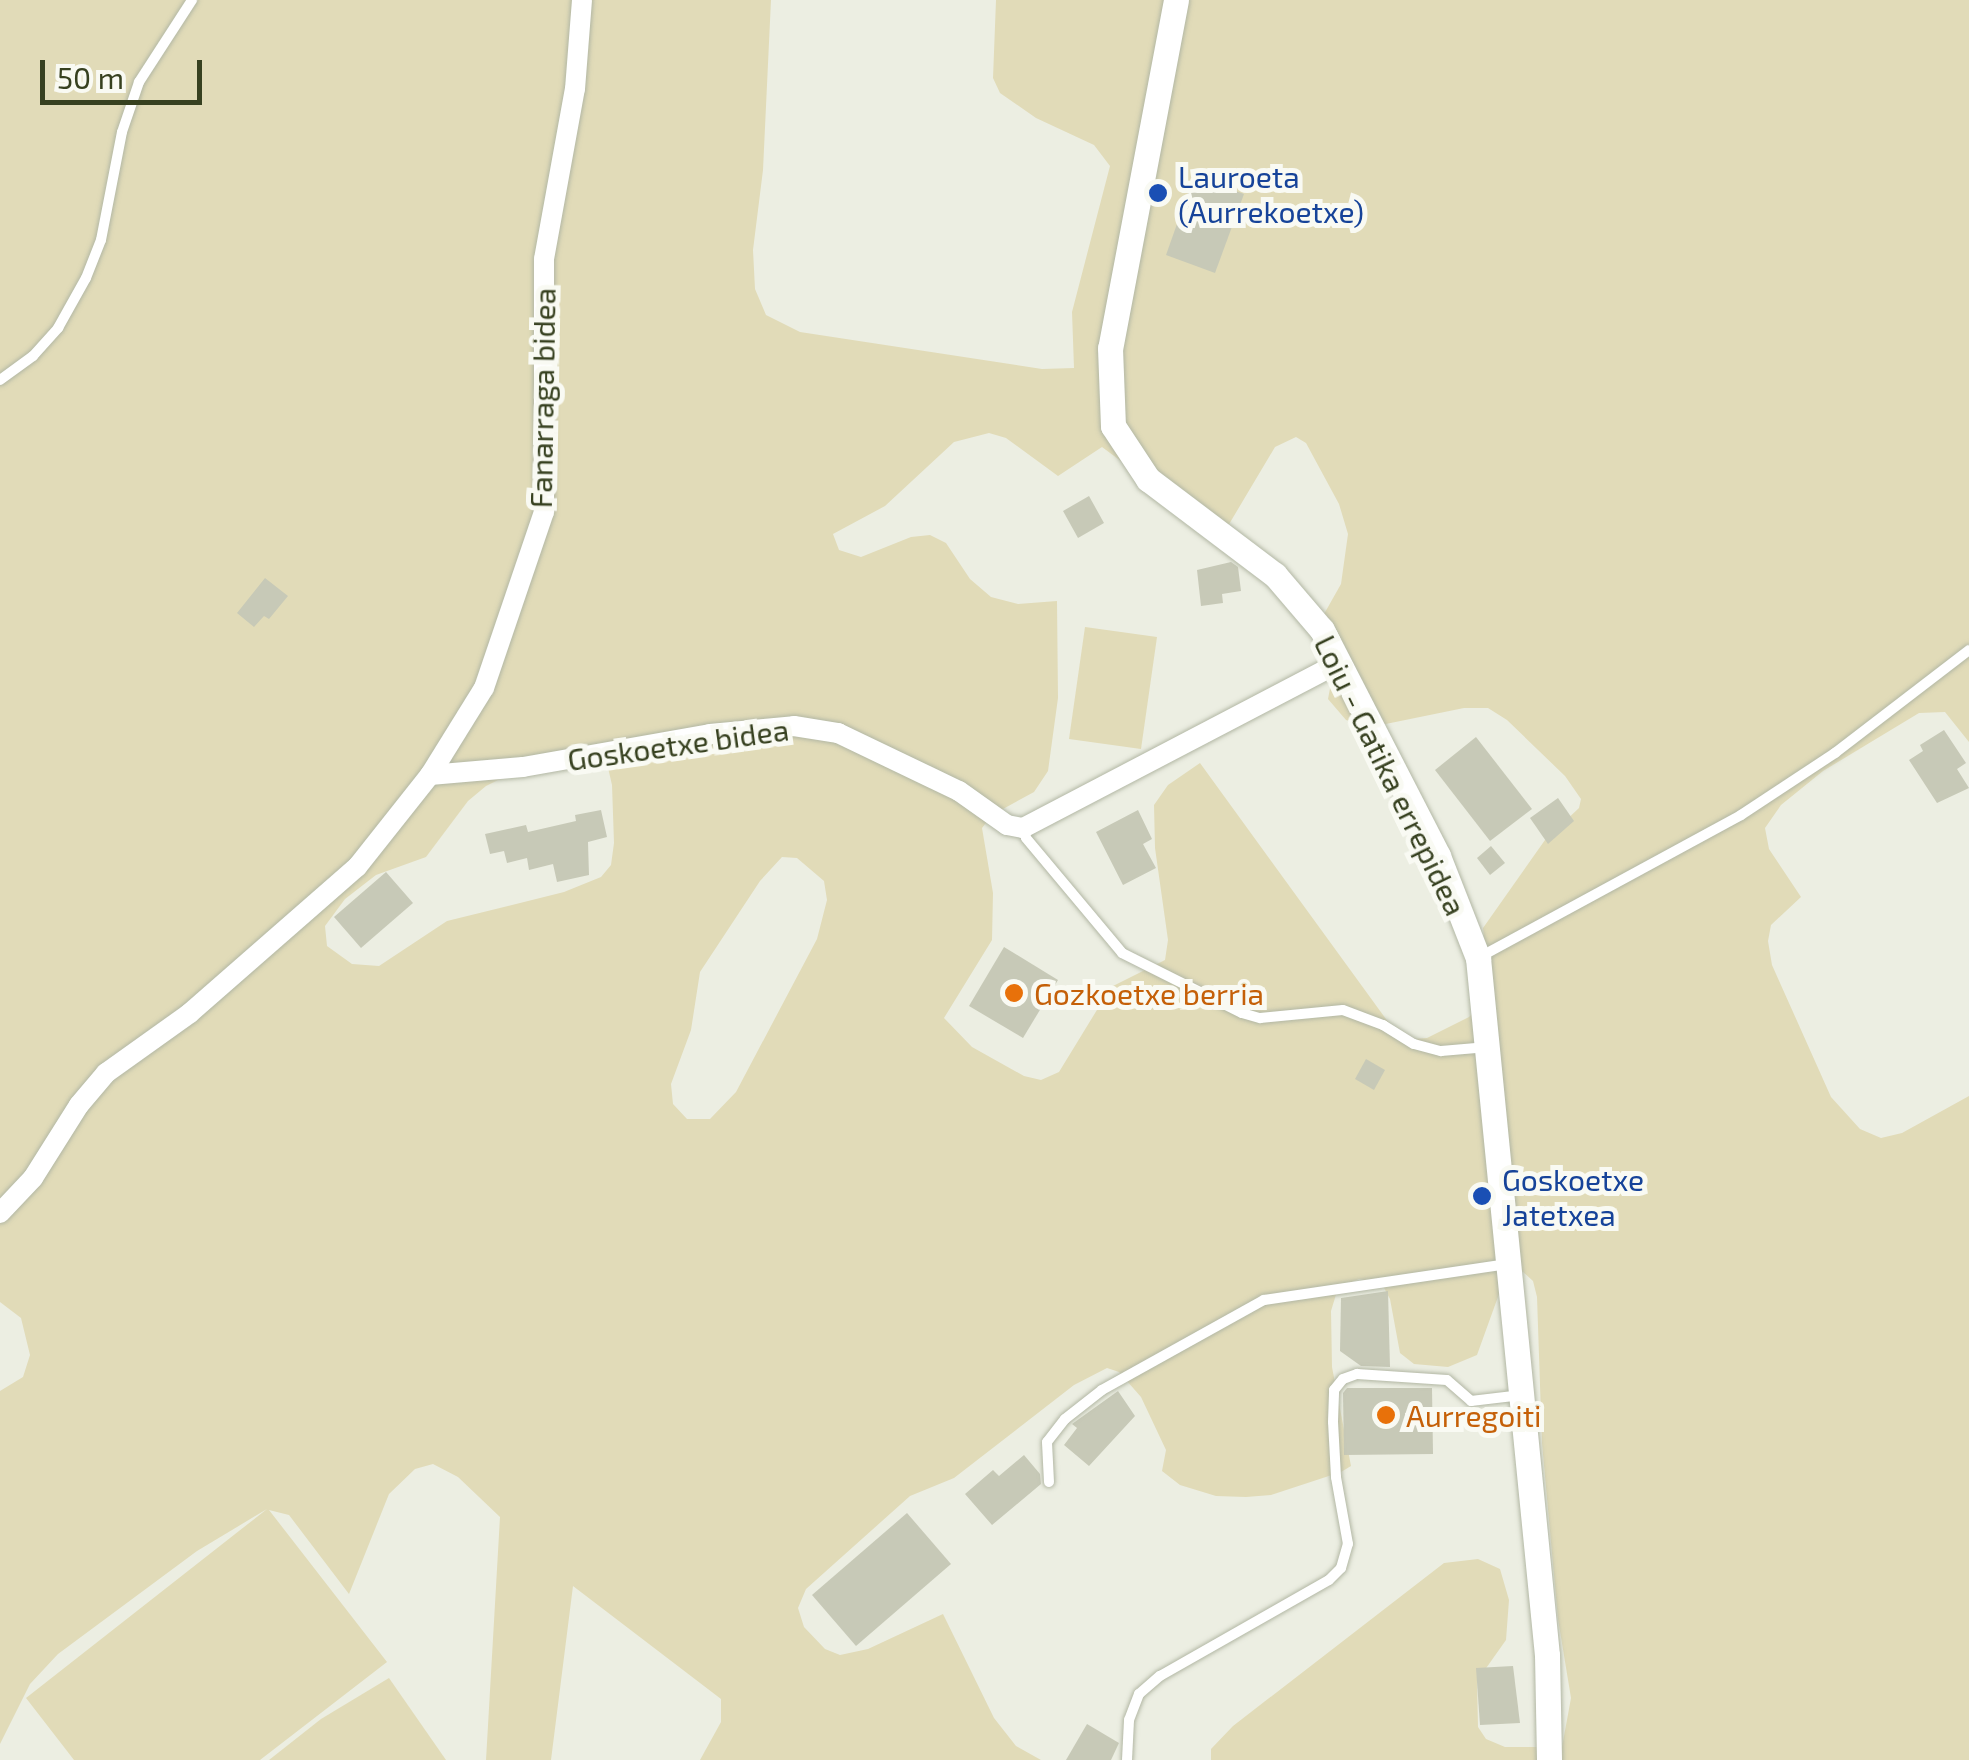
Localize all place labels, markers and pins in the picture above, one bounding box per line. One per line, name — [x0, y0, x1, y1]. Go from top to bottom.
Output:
place label: Lauroeta (Aurrekoetxe) — [1178, 158, 1364, 228]
marker: Lauroeta (Aurrekoetxe) — [1147, 182, 1169, 204]
place label: Gozkoetxe berria — [1034, 975, 1264, 1011]
marker: Gozkoetxe berria — [1003, 982, 1025, 1004]
place label: Goskoetxe Jatetxea — [1502, 1161, 1644, 1232]
marker: Goskoetxe Jatetxea — [1471, 1185, 1493, 1207]
place label: Aurregoiti — [1406, 1397, 1542, 1433]
marker: Aurregoiti — [1375, 1404, 1397, 1426]

